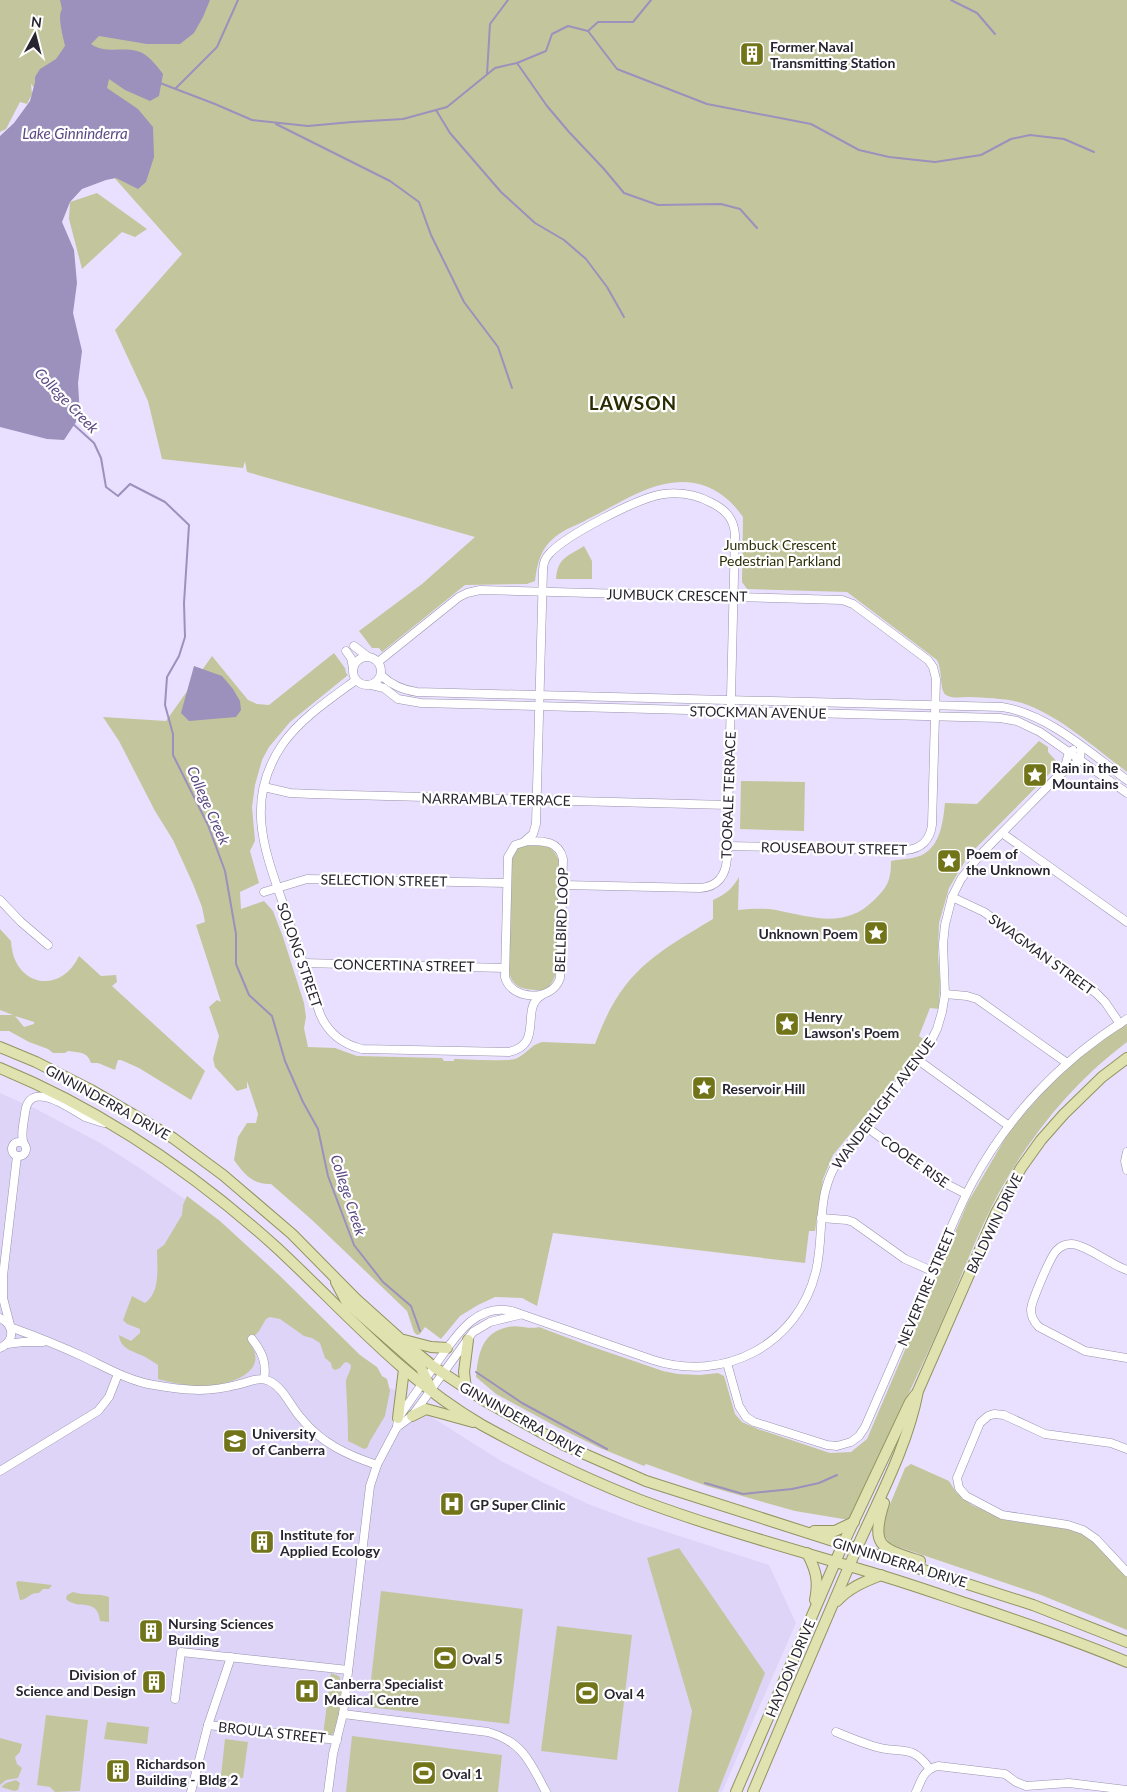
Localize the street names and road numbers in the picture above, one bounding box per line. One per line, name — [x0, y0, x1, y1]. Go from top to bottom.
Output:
street label: JUMBUCK CRESCENT — [606, 585, 748, 605]
street label: STOCKMAN AVENUE — [689, 702, 827, 722]
street label: TOORALE TERRACE — [717, 731, 739, 859]
street label: NARRAMBLA TERRACE — [421, 789, 571, 809]
street label: ROUSEABOUT STREET — [761, 838, 908, 858]
street label: BELLBIRD LOOP — [551, 867, 571, 973]
street label: SELECTION STREET — [320, 870, 448, 890]
street label: SOLONG STREET — [274, 900, 326, 1011]
street label: SWAGMAN STREET — [986, 910, 1099, 999]
street label: CONCERTINA STREET — [333, 955, 476, 975]
street label: WANDERLIGHT AVENUE — [828, 1034, 938, 1172]
street label: GINNINDERRA DRIVE — [43, 1061, 173, 1143]
street label: COOEE RISE — [877, 1131, 953, 1191]
street label: BALDWIN DRIVE — [962, 1170, 1026, 1276]
street label: NEVERTIRE STREET — [893, 1225, 959, 1349]
street label: GINNINDERRA DRIVE — [457, 1378, 587, 1460]
street label: GINNINDERRA DRIVE — [831, 1533, 969, 1591]
street label: HAYDON DRIVE — [762, 1616, 818, 1720]
street label: BROULA STREET — [217, 1718, 327, 1746]

